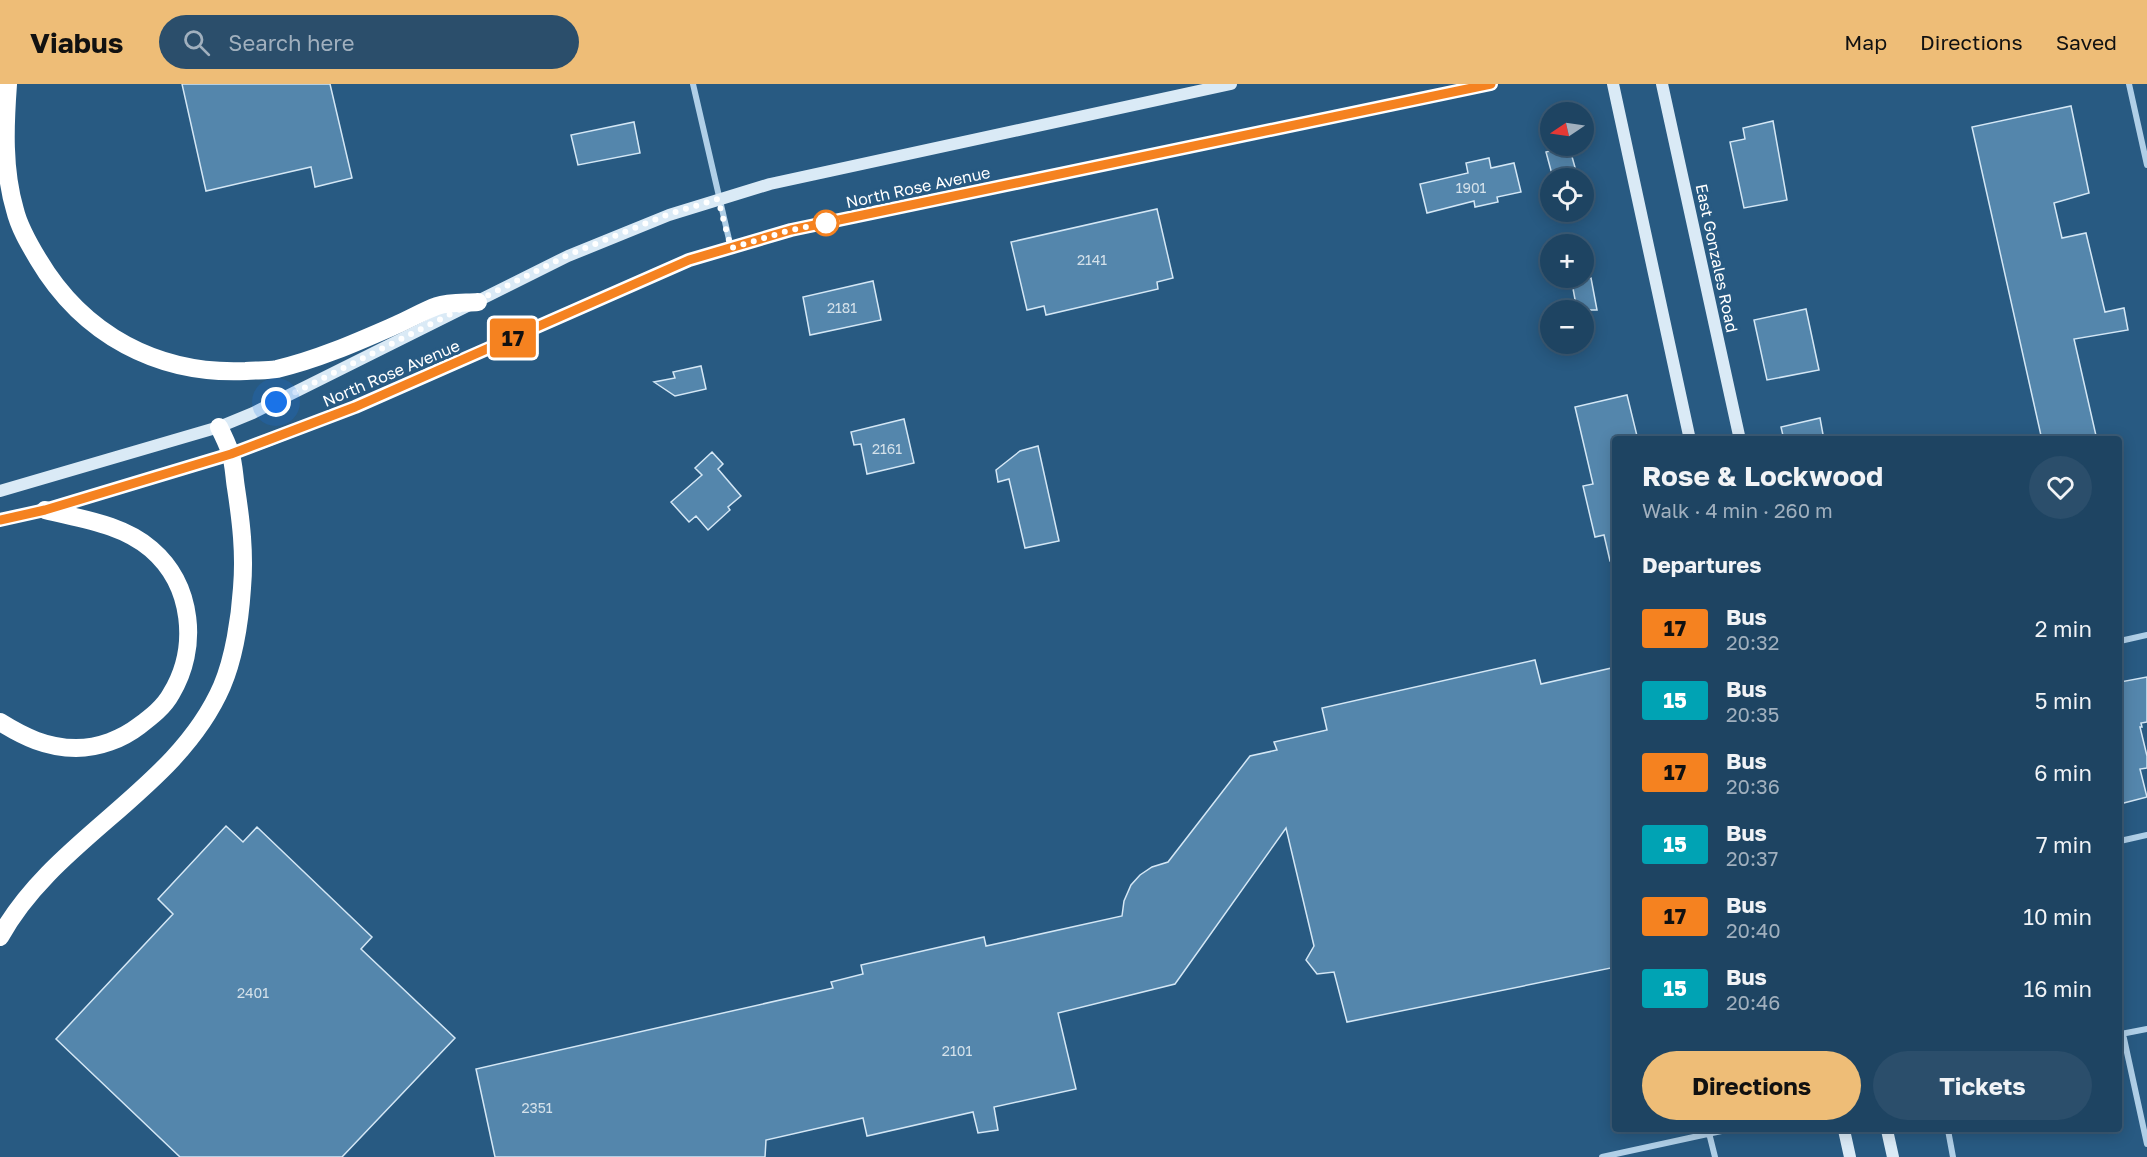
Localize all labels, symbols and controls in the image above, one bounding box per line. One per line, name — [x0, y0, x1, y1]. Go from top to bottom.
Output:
search box — [159, 15, 579, 69]
text: Viabus — [30, 26, 123, 59]
icon: search — [180, 26, 213, 59]
text: Search here — [228, 29, 354, 56]
text: Map — [1844, 29, 1887, 55]
text: Directions — [1920, 29, 2023, 55]
text: Saved — [2056, 29, 2117, 55]
north arrow — [1540, 102, 1594, 156]
map controls — [1540, 102, 1594, 354]
street label: North Rose Avenue — [844, 162, 992, 212]
button: locate — [1540, 168, 1594, 222]
house number: 1901 — [1456, 179, 1487, 196]
street label: East Gonzales Road — [1691, 182, 1743, 334]
unlabelled marker — [813, 210, 839, 236]
button: + — [1540, 234, 1594, 288]
house number: 2141 — [1077, 251, 1107, 268]
house number: 2181 — [827, 299, 857, 316]
button: − — [1540, 300, 1594, 354]
line badge: 17 — [486, 318, 540, 358]
text: 17 — [502, 325, 524, 351]
street label: North Rose Avenue — [319, 335, 463, 411]
your location — [261, 387, 291, 417]
house number: 2161 — [872, 440, 902, 457]
button: heart — [2029, 456, 2092, 519]
text: Rose & Lockwood — [1642, 459, 1883, 492]
text: Walk · 4 min · 260 m — [1642, 498, 1833, 522]
text: Departures — [1642, 551, 1761, 578]
text: Bus — [1726, 603, 1767, 630]
text: 17 — [1664, 615, 1686, 641]
text: 2 min — [2035, 615, 2092, 642]
text: 20:32 — [1726, 630, 1779, 654]
text: Bus — [1726, 675, 1767, 702]
text: 15 — [1663, 687, 1687, 713]
text: 5 min — [2035, 687, 2092, 714]
text: 20:35 — [1726, 702, 1779, 726]
text: Bus — [1726, 747, 1767, 774]
text: 17 — [1664, 759, 1686, 785]
text: 6 min — [2034, 759, 2092, 786]
text: 20:36 — [1726, 774, 1780, 798]
text: Bus — [1726, 819, 1767, 846]
text: 15 — [1663, 831, 1687, 857]
text: 7 min — [2036, 831, 2092, 858]
text: 20:37 — [1726, 846, 1778, 870]
text: Bus — [1726, 891, 1767, 918]
text: 17 — [1664, 903, 1686, 929]
text: 10 min — [2023, 903, 2092, 930]
text: 20:40 — [1726, 918, 1781, 942]
text: Bus — [1726, 963, 1767, 990]
text: 15 — [1663, 975, 1687, 1001]
text: 16 min — [2024, 975, 2092, 1002]
house number: 2401 — [237, 984, 269, 1001]
text: 20:46 — [1726, 990, 1780, 1014]
house number: 2101 — [942, 1042, 972, 1059]
button: Directions — [1642, 1051, 1861, 1120]
button: Tickets — [1873, 1051, 2092, 1120]
house number: 2351 — [521, 1099, 553, 1116]

